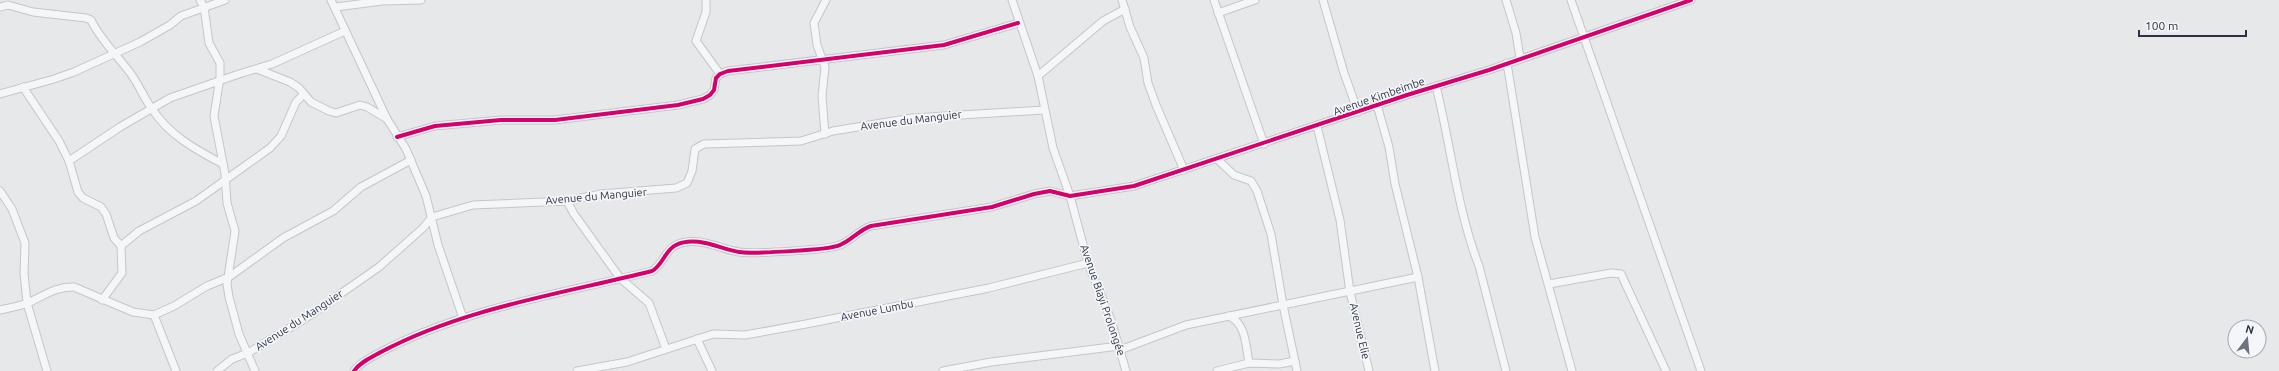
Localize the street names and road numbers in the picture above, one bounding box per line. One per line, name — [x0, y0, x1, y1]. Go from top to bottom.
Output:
street label: Avenue Kimbeimbe — [1332, 75, 1426, 117]
street label: Avenue du Manguier — [860, 108, 963, 132]
street label: Avenue du Manguier — [545, 186, 648, 206]
street label: Avenue Biayi Prolongée — [1078, 243, 1128, 357]
street label: Avenue du Manguier — [253, 287, 346, 353]
street label: Avenue Lumbu — [840, 297, 914, 323]
street label: Avenue Elie — [1348, 302, 1372, 360]

